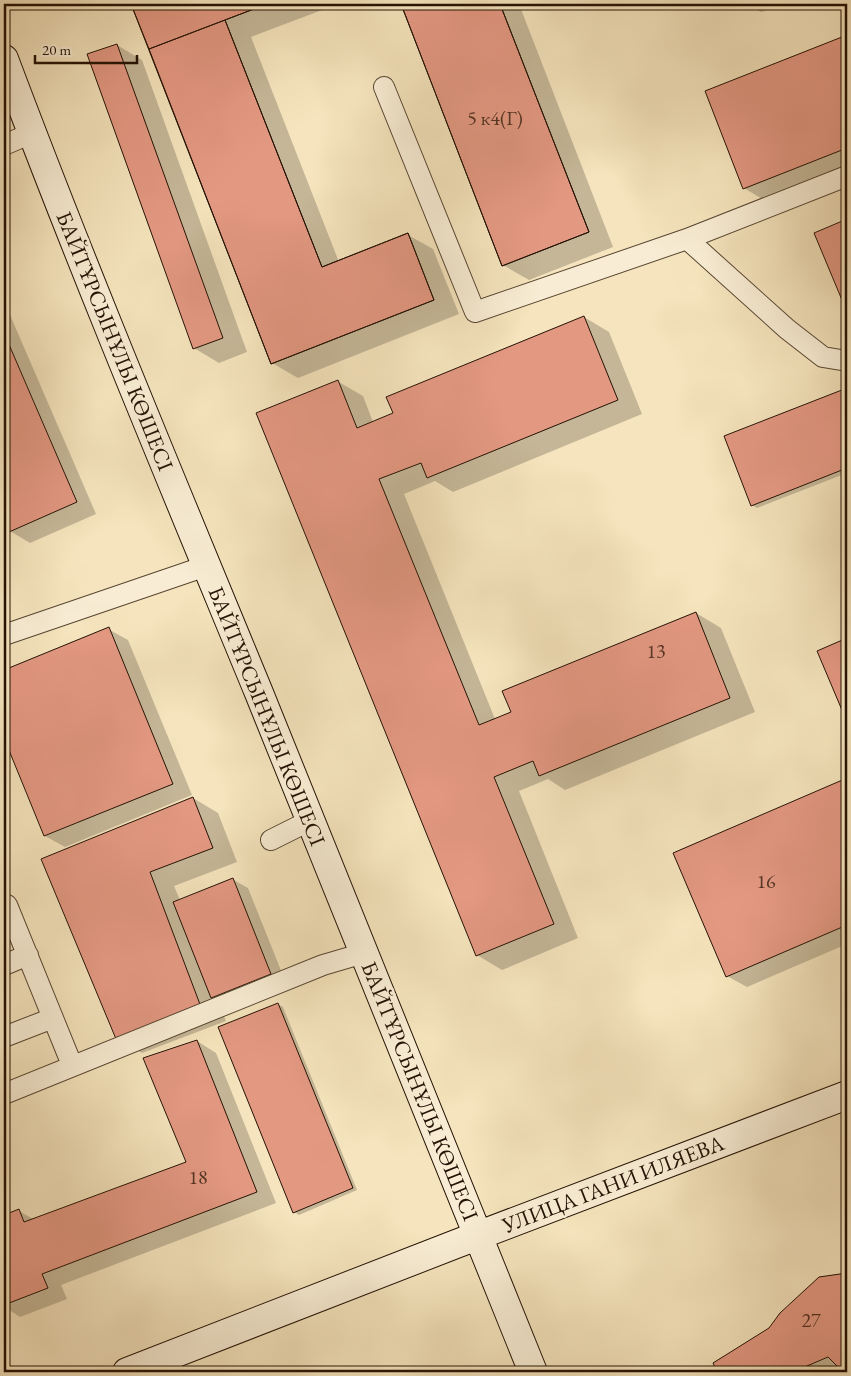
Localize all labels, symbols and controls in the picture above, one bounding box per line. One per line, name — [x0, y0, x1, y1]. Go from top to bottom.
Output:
scale bar — [35, 32, 138, 64]
text: 20 m — [42, 40, 71, 59]
house number: 5 к4(Г) — [467, 105, 523, 131]
street label: БАЙТҰРСЫНҰЛЫ КӨШЕСІ — [50, 207, 181, 475]
street label: БАЙТҰРСЫНҰЛЫ КӨШЕСІ — [202, 582, 333, 850]
house number: 13 — [646, 638, 666, 664]
house number: 16 — [756, 868, 776, 894]
street label: БАЙТҰРСЫНҰЛЫ КӨШЕСІ — [355, 957, 486, 1225]
street label: УЛИЦА ГАНИ ИЛЯЕВА — [497, 1128, 729, 1240]
house number: 18 — [188, 1164, 208, 1190]
house number: 27 — [801, 1307, 821, 1333]

